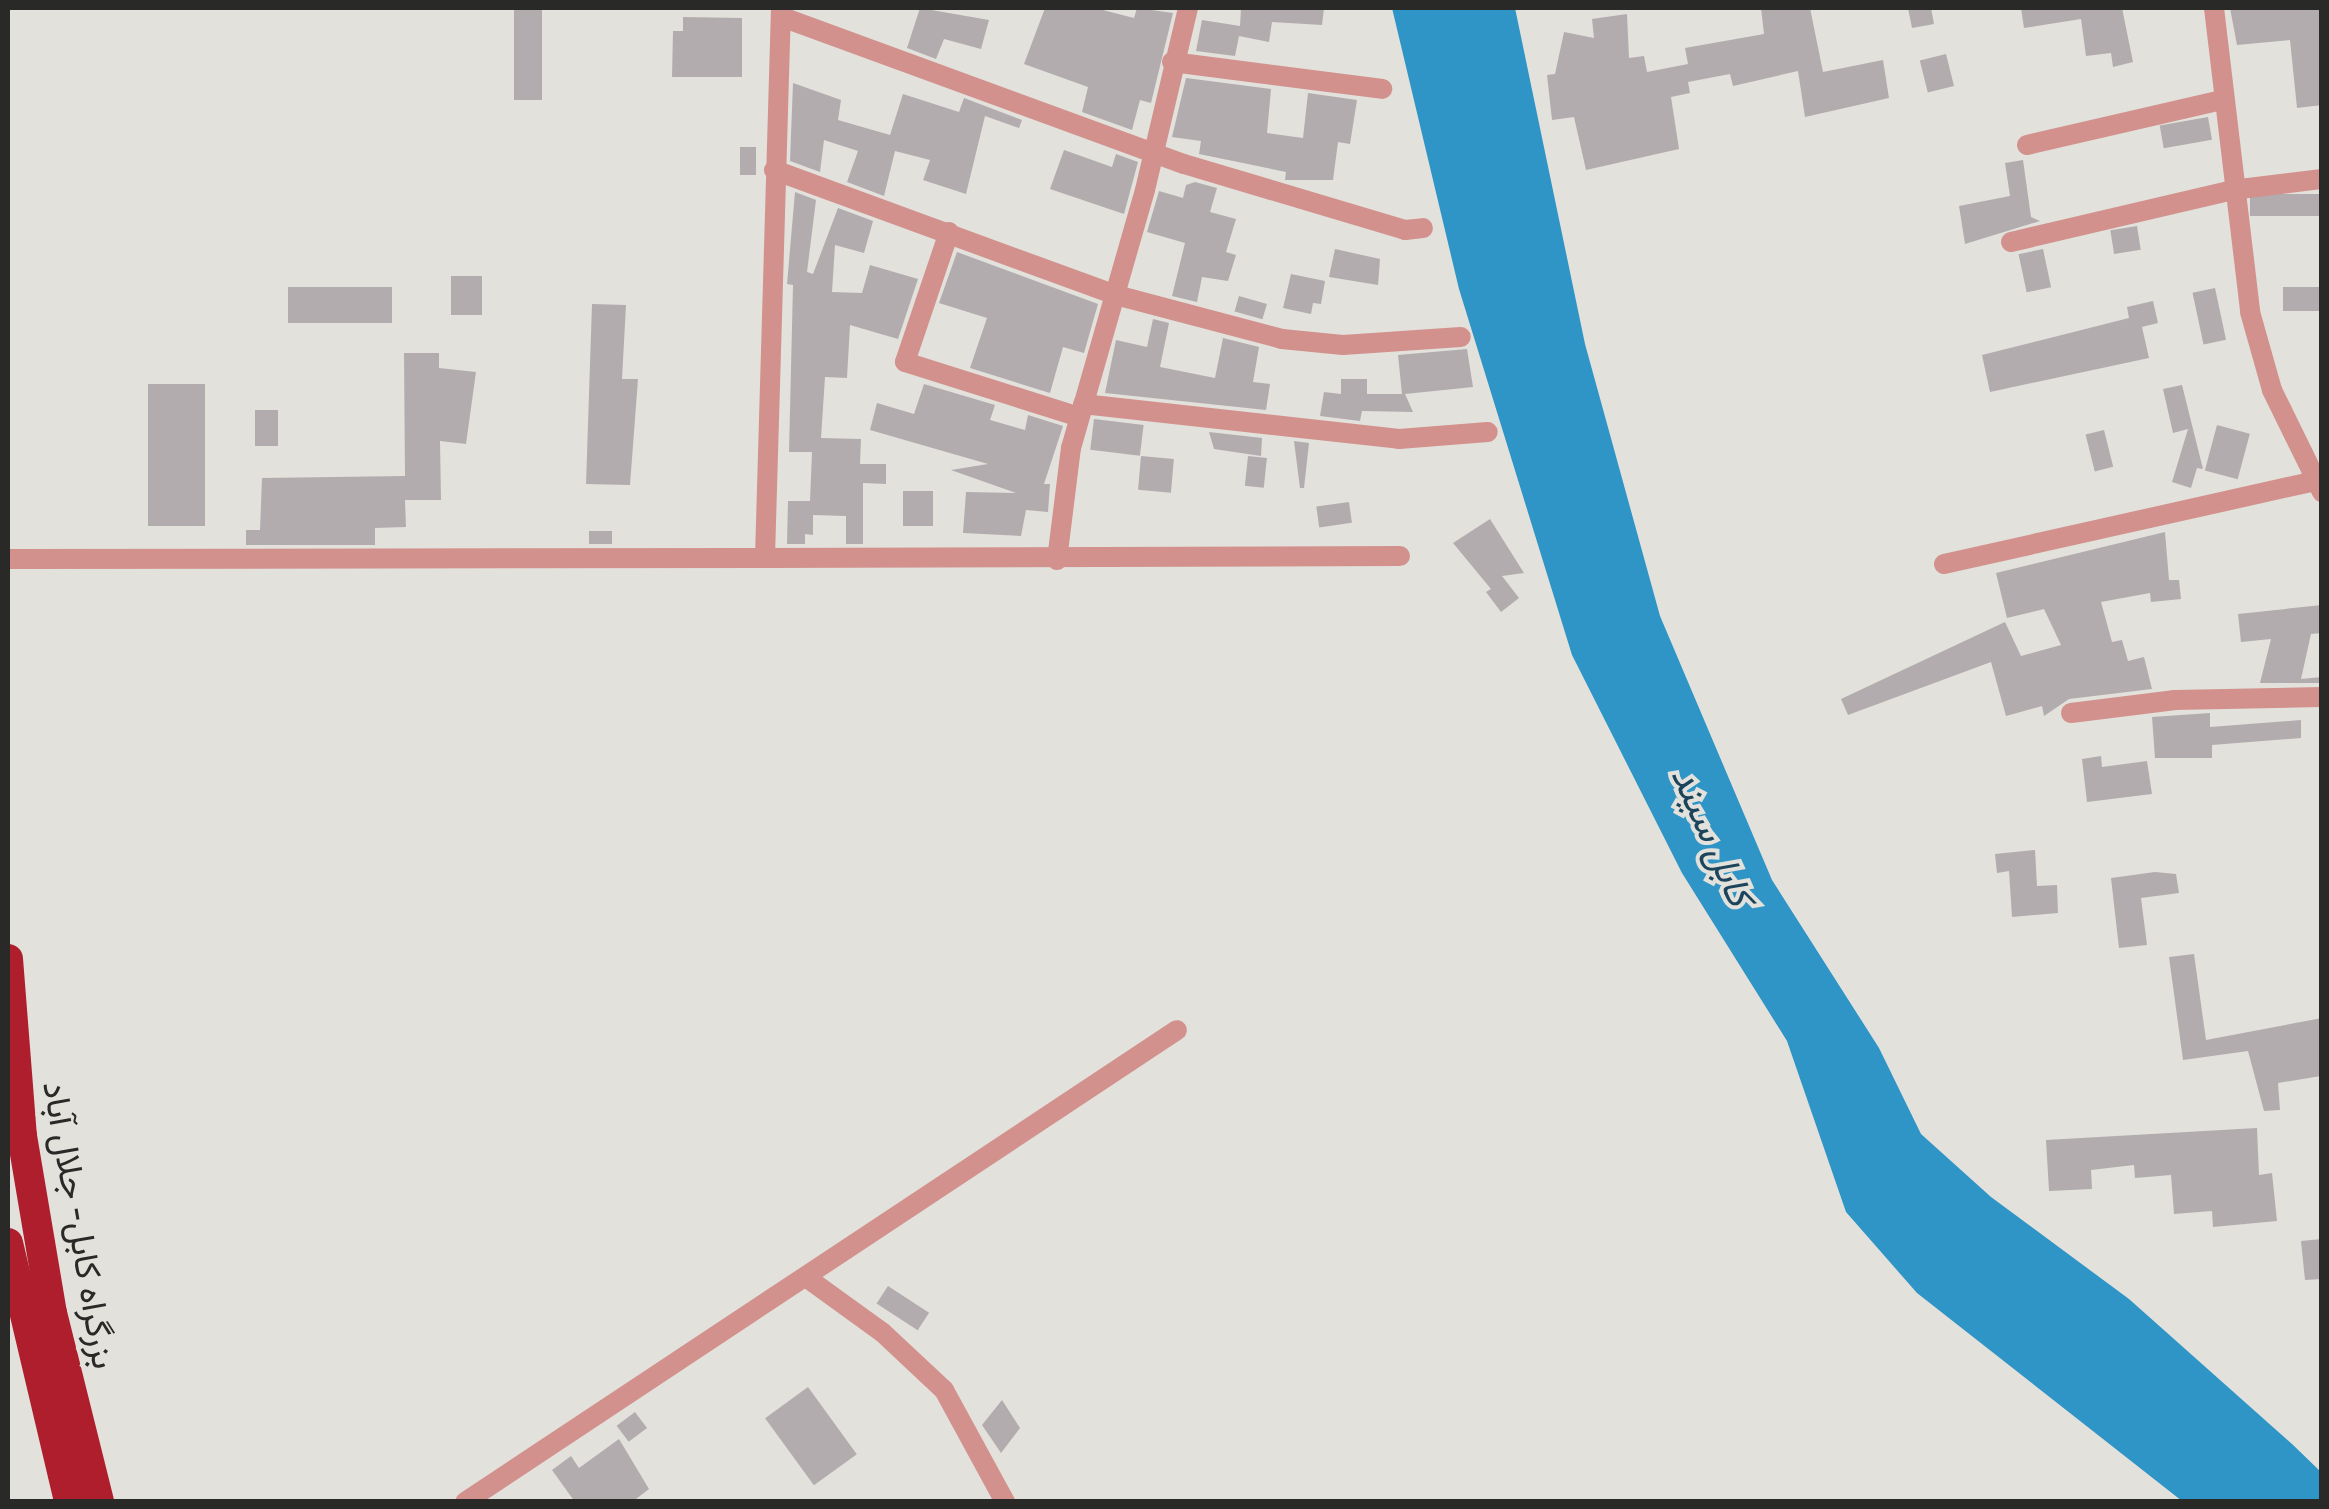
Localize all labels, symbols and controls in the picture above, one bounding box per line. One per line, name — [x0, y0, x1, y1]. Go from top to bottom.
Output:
water label: کابل سيند — [1662, 759, 1764, 913]
street label: بزرگراه کابل- جلال آباد — [34, 1078, 126, 1372]

